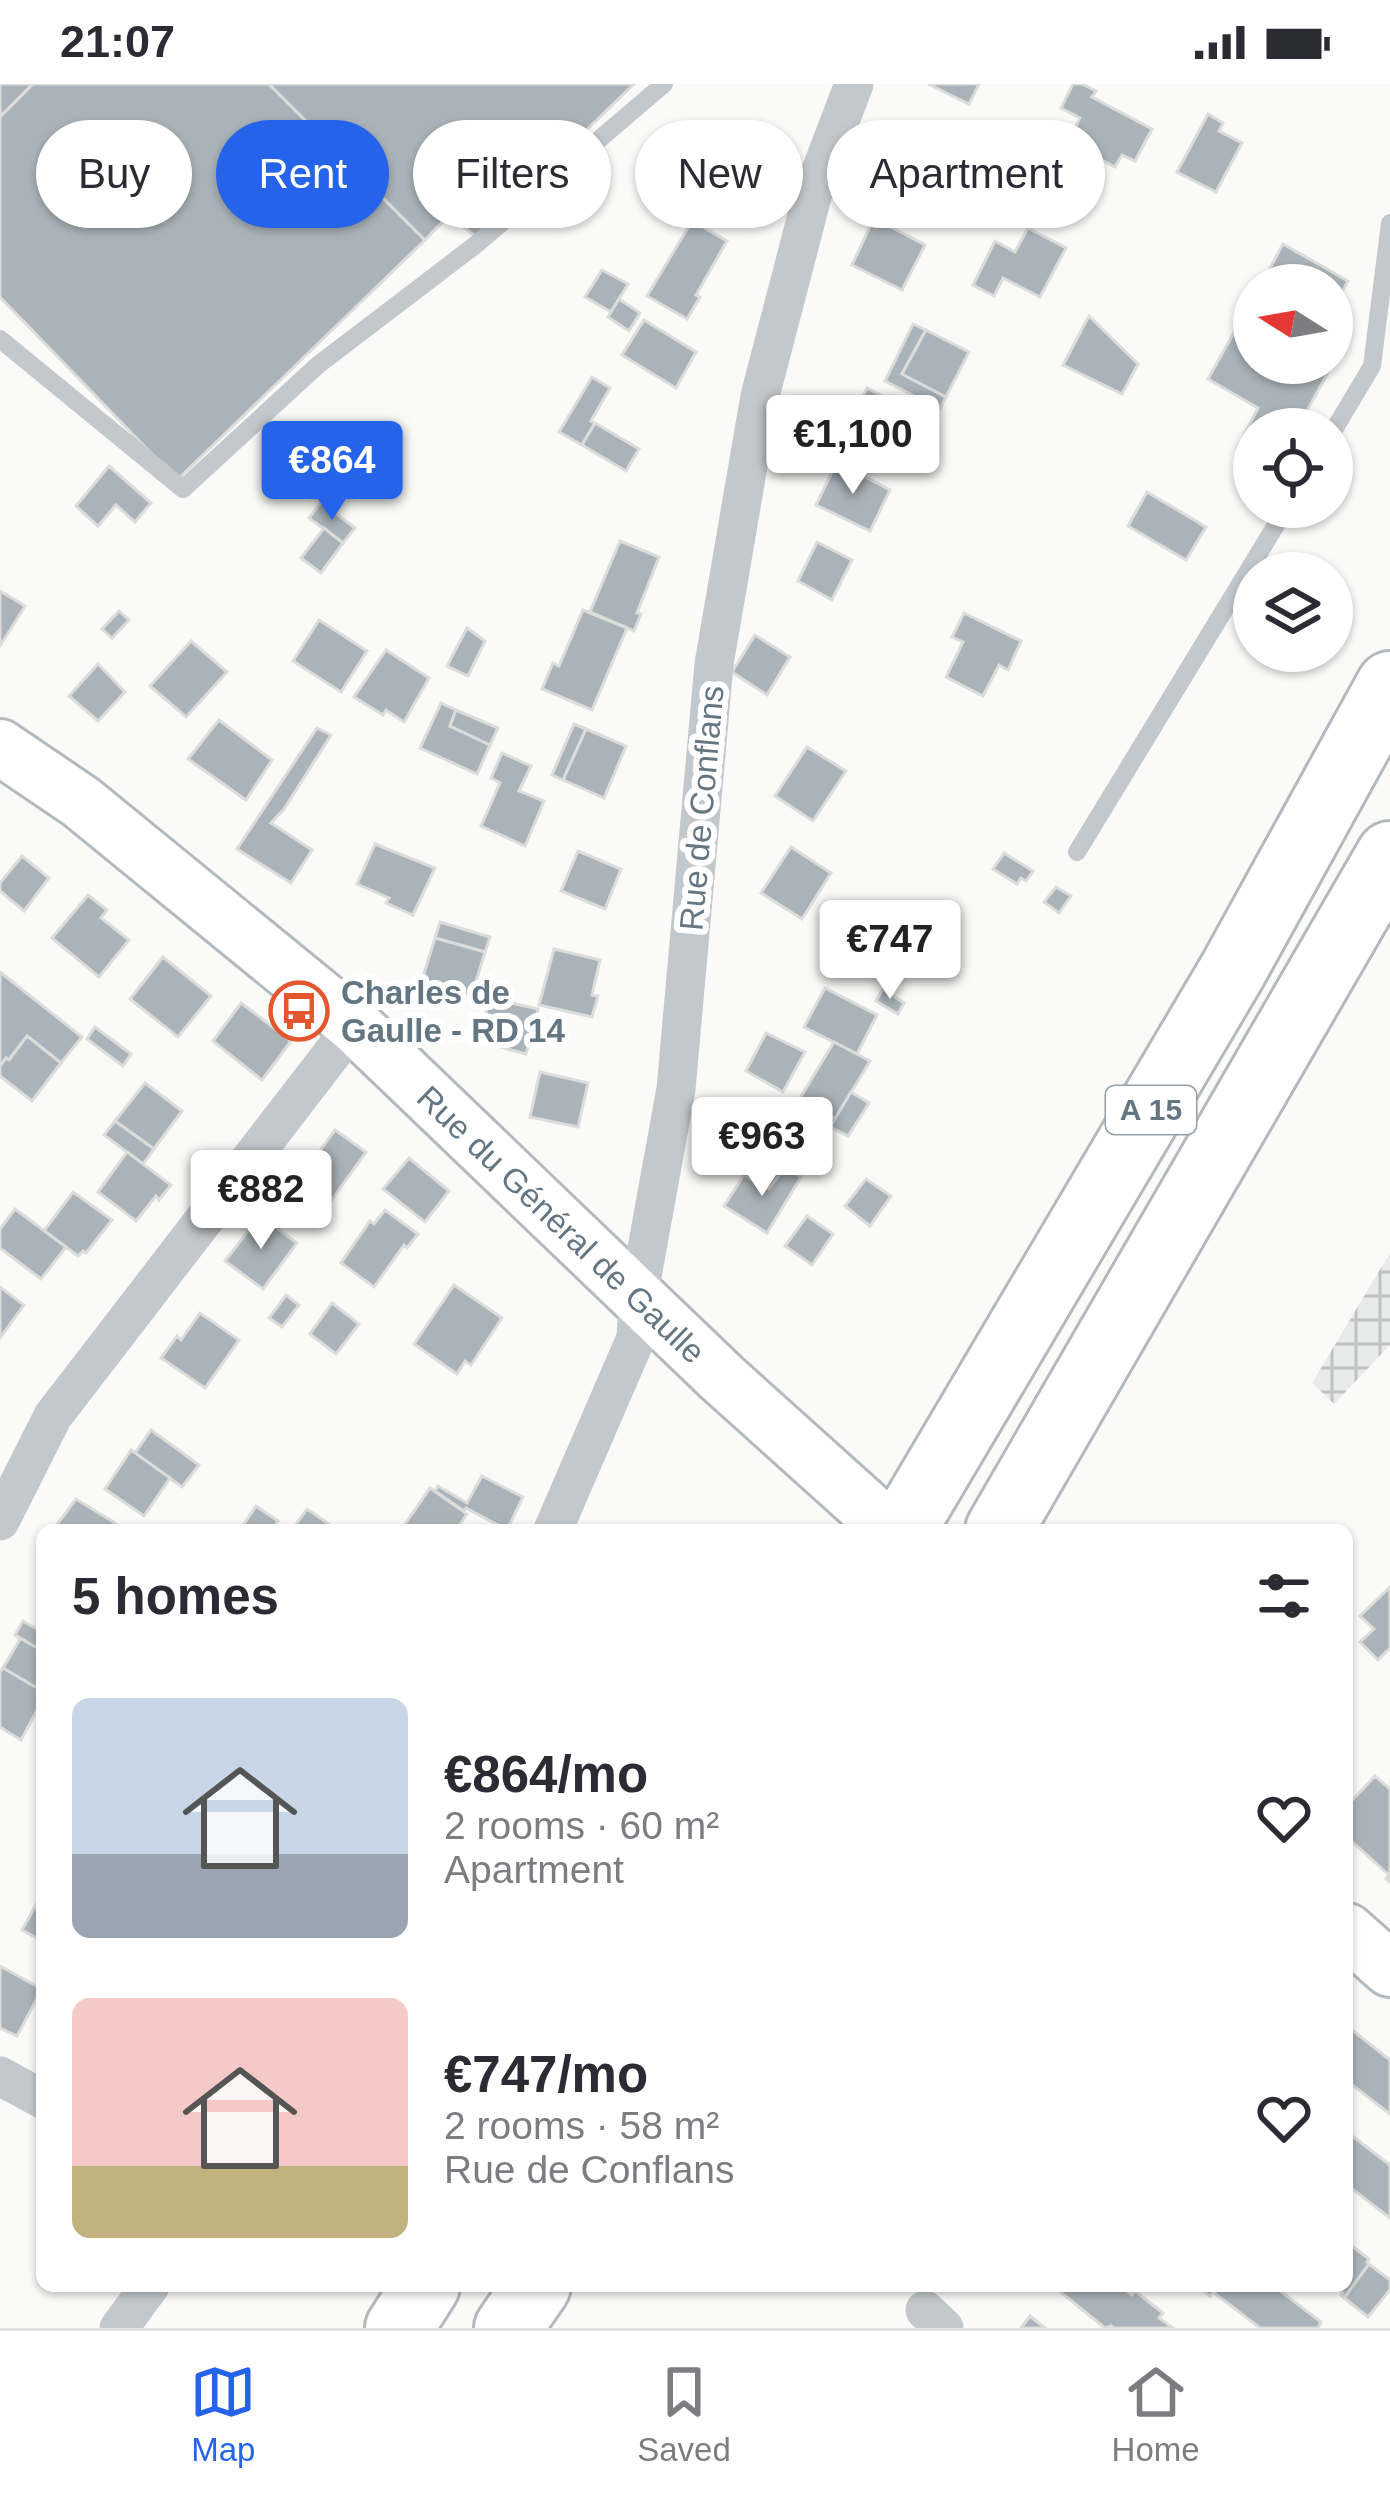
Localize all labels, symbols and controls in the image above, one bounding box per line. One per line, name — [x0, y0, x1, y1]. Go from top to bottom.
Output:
text: 21:07 — [60, 16, 175, 67]
chip: Buy — [36, 120, 192, 228]
chip: Rent — [216, 120, 389, 228]
chip: Filters — [413, 120, 611, 228]
chip: New — [635, 120, 803, 228]
chip: Apartment — [827, 120, 1105, 228]
north arrow — [1233, 264, 1353, 384]
map controls — [1233, 264, 1353, 672]
pin: €1,100 — [755, 395, 951, 497]
button: locate — [1233, 408, 1353, 528]
text: €1,100 — [793, 412, 913, 455]
pin: €864 — [261, 421, 403, 523]
text: €864 — [289, 438, 375, 481]
button: layers — [1233, 552, 1353, 672]
street label: Rue de Conflans — [672, 684, 731, 932]
pin: €747 — [819, 900, 961, 1002]
text: €747 — [847, 917, 933, 960]
place label: Charles de Gaulle - RD 14 — [341, 974, 565, 1049]
bus stop icon: Charles de Gaulle - RD 14 — [268, 980, 330, 1042]
street label: Rue du Général de Gaulle — [410, 1078, 712, 1371]
road number: A 15 — [1106, 1086, 1196, 1134]
pin: €963 — [691, 1097, 833, 1199]
text: €963 — [719, 1114, 805, 1157]
pin: €882 — [190, 1150, 332, 1252]
text: €882 — [218, 1167, 304, 1210]
icon: filters — [1251, 1563, 1317, 1629]
text: 5 homes — [72, 1568, 279, 1625]
icon: home — [168, 1746, 312, 1890]
text: €864/mo — [444, 1746, 648, 1803]
icon: heart — [1251, 1785, 1317, 1851]
text: 2 rooms · 60 m² — [444, 1804, 719, 1847]
text: Apartment — [444, 1848, 624, 1891]
icon: home — [168, 2046, 312, 2190]
text: €747/mo — [444, 2046, 648, 2103]
icon: heart — [1251, 2085, 1317, 2151]
text: 2 rooms · 58 m² — [444, 2104, 719, 2147]
text: Rue de Conflans — [444, 2148, 735, 2191]
tab: Map — [190, 2359, 256, 2469]
tab: Saved — [637, 2359, 731, 2469]
tab: Home — [1112, 2359, 1200, 2469]

